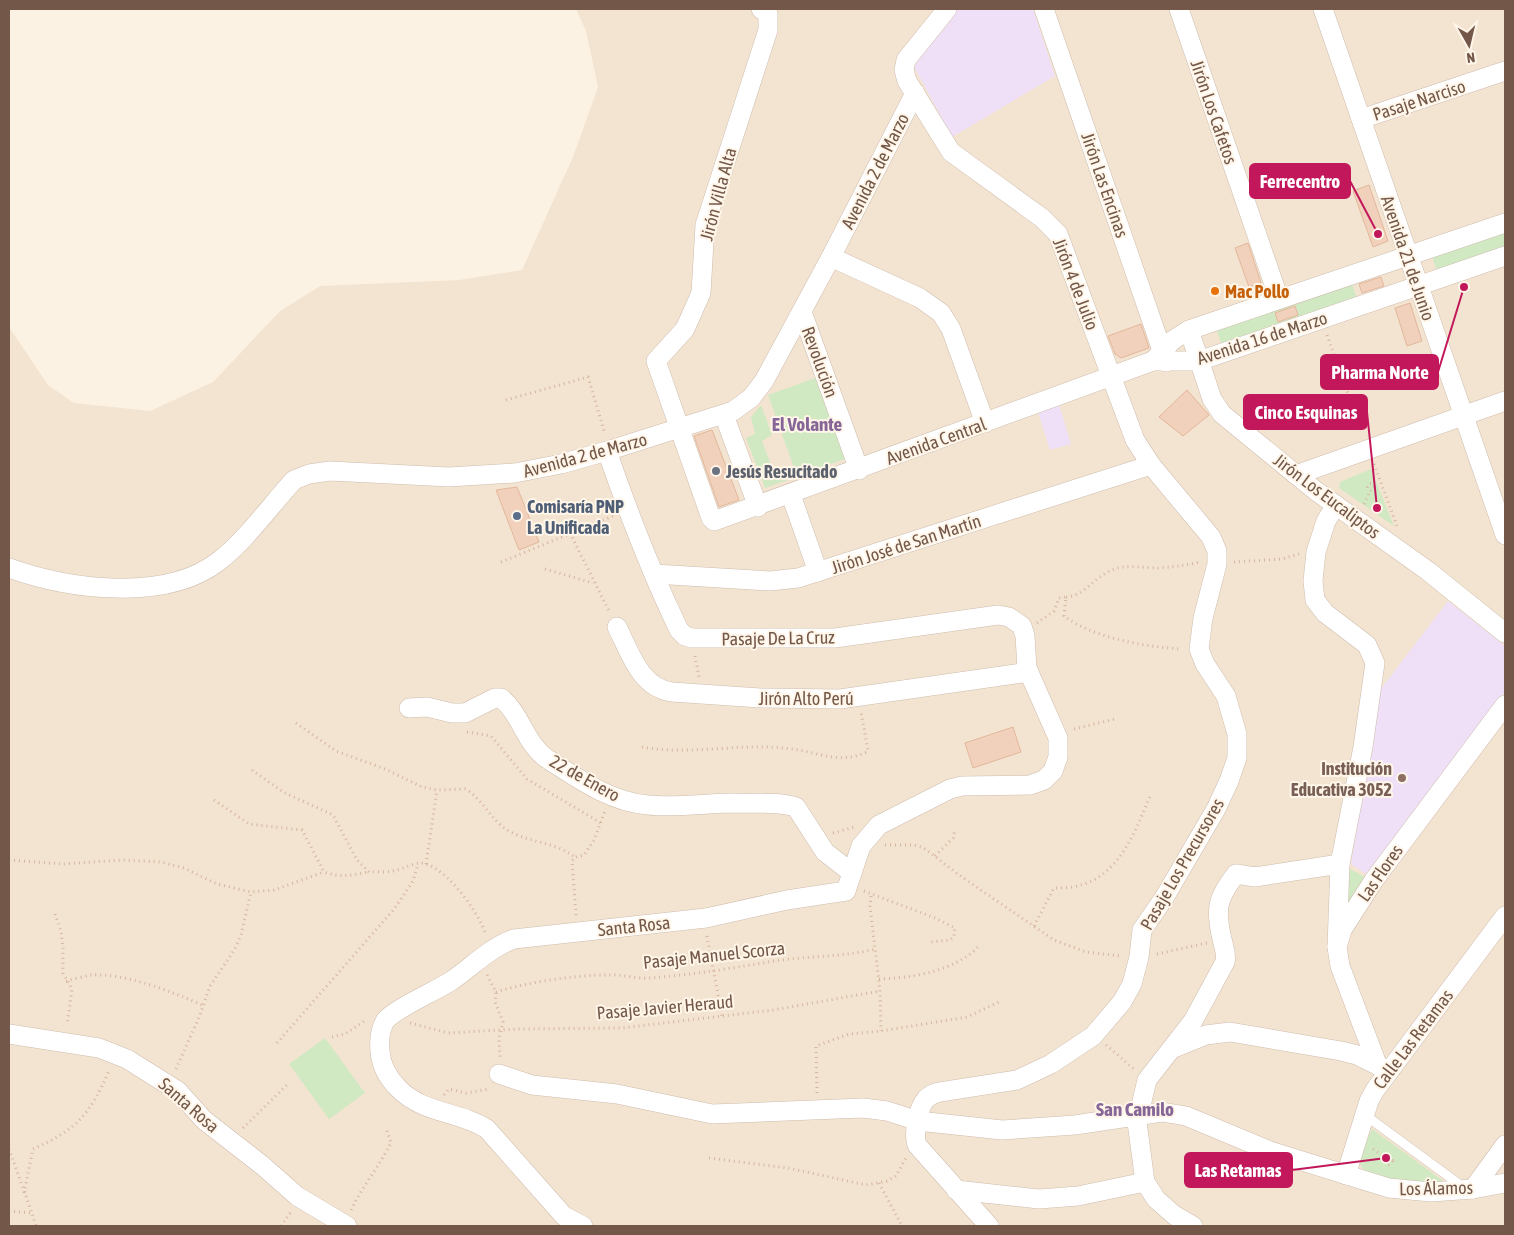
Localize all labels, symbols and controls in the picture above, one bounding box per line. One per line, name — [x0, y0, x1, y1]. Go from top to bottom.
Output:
north arrow — [1444, 20, 1494, 70]
text: N — [1466, 49, 1476, 66]
street label: Jirón Los Cafetos — [1186, 57, 1242, 167]
street label: Pasaje Narciso — [1370, 75, 1468, 125]
street label: Avenida 2 de Marzo — [837, 110, 913, 232]
street label: Jirón Las Encinas — [1077, 130, 1133, 240]
street label: Jirón Villa Alta — [696, 145, 740, 243]
callout: Ferrecentro — [1250, 164, 1350, 198]
text: Ferrecentro — [1260, 170, 1340, 192]
street label: Avenida 21 de Junio — [1377, 193, 1439, 323]
street label: Jirón 4 de Julio — [1049, 235, 1103, 333]
place label: Mac Pollo — [1225, 281, 1289, 302]
marker: Mac Pollo — [1209, 285, 1221, 297]
street label: Avenida 16 de Marzo — [1194, 307, 1330, 369]
street label: Revolución — [797, 324, 843, 400]
callout: Pharma Norte — [1321, 355, 1438, 389]
text: Pharma Norte — [1331, 361, 1429, 383]
callout: Cinco Esquinas — [1244, 395, 1367, 429]
text: Cinco Esquinas — [1255, 401, 1358, 423]
district label: El Volante — [772, 413, 843, 435]
street label: Avenida Central — [883, 413, 989, 469]
street label: Avenida 2 de Marzo — [521, 428, 649, 482]
street label: Jirón Los Eucaliptos — [1270, 449, 1384, 543]
place label: Jesús Resucitado — [725, 461, 837, 482]
marker: Jesús Resucitado — [710, 465, 722, 477]
place label: Comisaría PNP La Unificada — [527, 496, 624, 538]
marker: Comisaría PNP La Unificada — [511, 510, 523, 522]
street label: Jirón José de San Martín — [829, 510, 983, 578]
street label: Pasaje De La Cruz — [721, 627, 835, 649]
street label: Jirón Alto Perú — [758, 688, 854, 709]
street label: 22 de Enero — [546, 750, 624, 806]
place label: Institución Educativa 3052 — [1291, 758, 1392, 800]
marker: Institución Educativa 3052 — [1396, 772, 1408, 784]
street label: Pasaje Los Precursores — [1136, 795, 1228, 933]
street label: Las Flores — [1353, 841, 1407, 905]
street label: Santa Rosa — [597, 912, 671, 940]
street label: Pasaje Manuel Scorza — [642, 937, 786, 973]
street label: Calle Las Retamas — [1369, 985, 1457, 1093]
street label: Pasaje Javier Heraud — [596, 991, 734, 1023]
street label: Santa Rosa — [155, 1073, 223, 1137]
district label: San Camilo — [1096, 1098, 1174, 1120]
callout: Las Retamas — [1185, 1153, 1292, 1187]
text: Las Retamas — [1194, 1159, 1282, 1181]
street label: Los Álamos — [1399, 1177, 1473, 1199]

